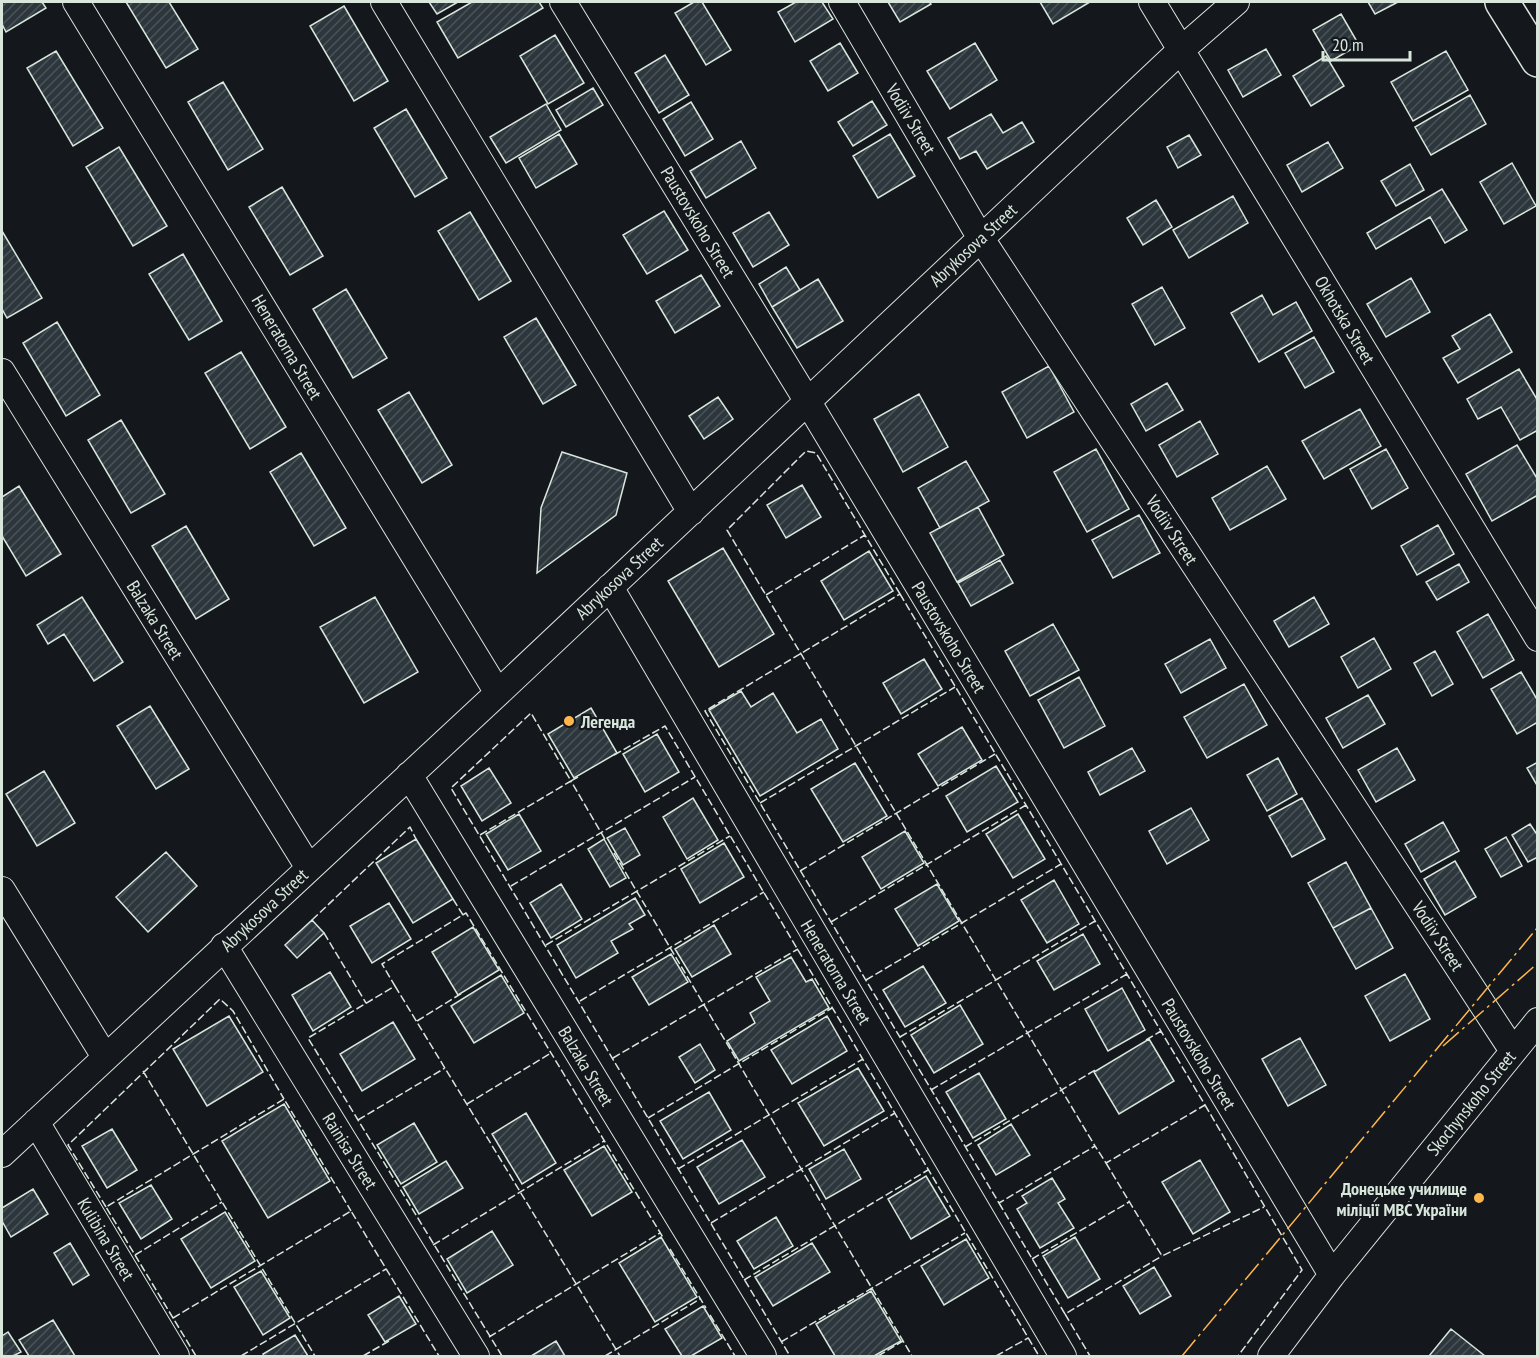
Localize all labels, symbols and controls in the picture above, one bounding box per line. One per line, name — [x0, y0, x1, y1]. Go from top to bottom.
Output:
scale bar — [1323, 24, 1410, 62]
text: 20 m — [1332, 33, 1364, 56]
street label: Vodiiv Street — [880, 79, 941, 159]
street label: Paustovskoho Street — [656, 162, 740, 282]
street label: Abrykosova Street — [924, 199, 1022, 291]
street label: Okhotska Street — [1310, 272, 1380, 368]
street label: Heneratorna Street — [247, 290, 327, 404]
street label: Vodiiv Street — [1140, 490, 1203, 569]
street label: Abrykosova Street — [570, 532, 668, 624]
street label: Balzaka Street — [122, 576, 188, 664]
street label: Paustovskoho Street — [907, 577, 991, 697]
place label: Легенда — [580, 710, 635, 733]
marker: Легенда — [562, 714, 576, 728]
street label: Abrykosova Street — [215, 864, 313, 956]
street label: Vodiiv Street — [1406, 896, 1469, 975]
street label: Heneratorna Street — [796, 915, 876, 1029]
street label: Paustovskoho Street — [1157, 994, 1241, 1114]
street label: Balzaka Street — [553, 1022, 619, 1110]
street label: Skochynskoho Street — [1422, 1046, 1520, 1160]
street label: Rainisa Street — [317, 1108, 383, 1194]
place label: Донецьке училище міліції МВС України — [1337, 1177, 1467, 1221]
marker: Донецьке училище міліції МВС України — [1472, 1191, 1486, 1205]
street label: Kulibina Street — [72, 1194, 140, 1285]

